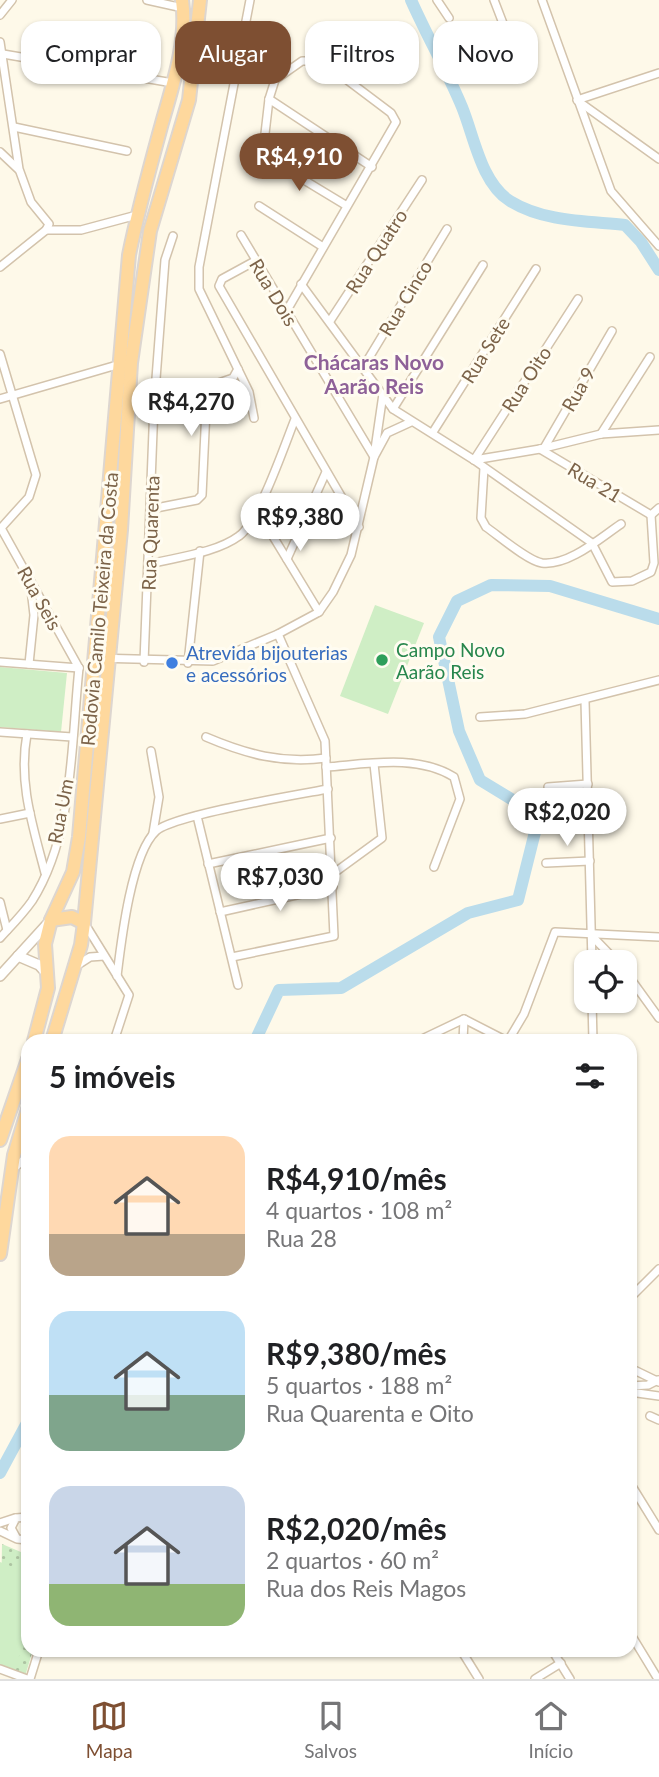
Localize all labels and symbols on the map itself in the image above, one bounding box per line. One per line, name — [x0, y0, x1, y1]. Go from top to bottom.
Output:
pin: R$4,910 — [234, 134, 364, 193]
street label: Rua Quatro — [340, 205, 412, 297]
street label: Rua Dois — [245, 254, 303, 330]
street label: Rua Cinco — [374, 256, 436, 340]
street label: Rua Sete — [456, 313, 514, 387]
street label: Rua Oito — [496, 342, 556, 416]
district label: Chácaras Novo Aarão Reis — [304, 349, 444, 398]
street label: Rua 9 — [556, 363, 600, 415]
pin: R$4,270 — [126, 378, 256, 438]
street label: Rua 21 — [564, 457, 626, 507]
street label: Rodovia Camilo Teixeira da Costa — [76, 471, 122, 747]
street label: Rua Quarenta — [137, 475, 163, 591]
pin: R$9,380 — [235, 494, 365, 553]
street label: Rua Seis — [13, 562, 67, 634]
place label: Campo Novo Aarão Reis — [396, 638, 505, 683]
place label: Atrevida bijouterias e acessórios — [186, 641, 348, 686]
marker: Campo Novo Aarão Reis — [374, 652, 390, 668]
marker: Atrevida bijouterias e acessórios — [164, 655, 180, 671]
street label: Rua Um — [42, 777, 78, 845]
pin: R$2,020 — [502, 788, 632, 848]
pin: R$7,030 — [215, 853, 345, 913]

